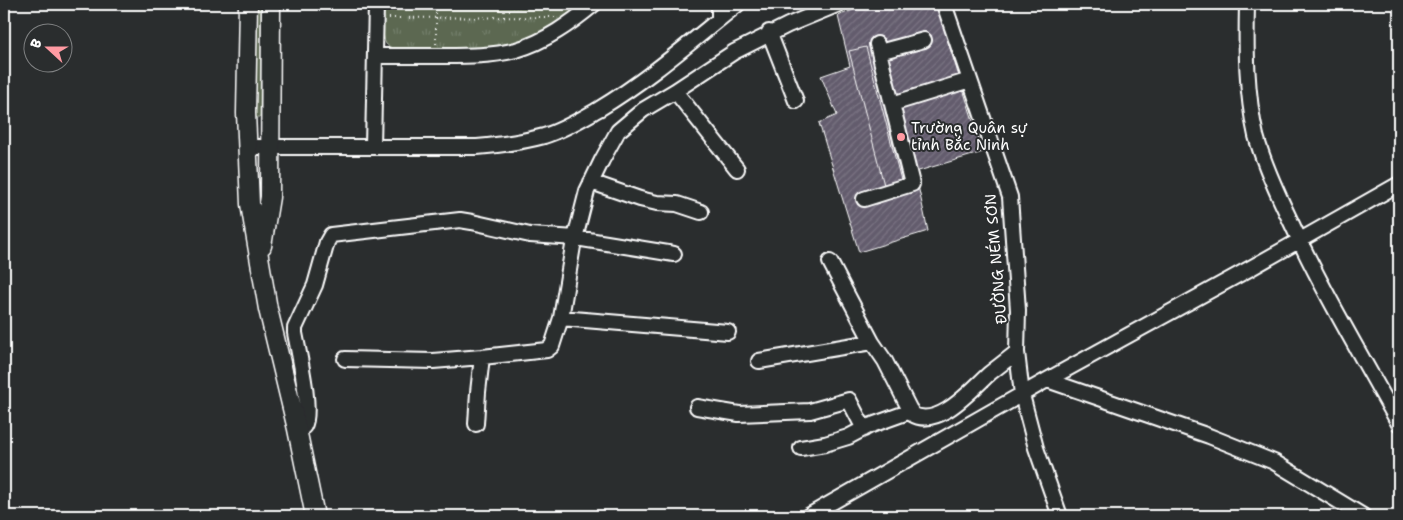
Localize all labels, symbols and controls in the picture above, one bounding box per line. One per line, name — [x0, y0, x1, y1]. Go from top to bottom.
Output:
north arrow — [22, 22, 72, 72]
text: B — [26, 36, 46, 51]
place label: Trường Quân sự tỉnh Bắc Ninh — [911, 118, 1028, 155]
marker: Trường Quân sự tỉnh Bắc Ninh — [895, 131, 907, 143]
street label: ĐƯỜNG NÉM SƠN — [979, 193, 1012, 325]

